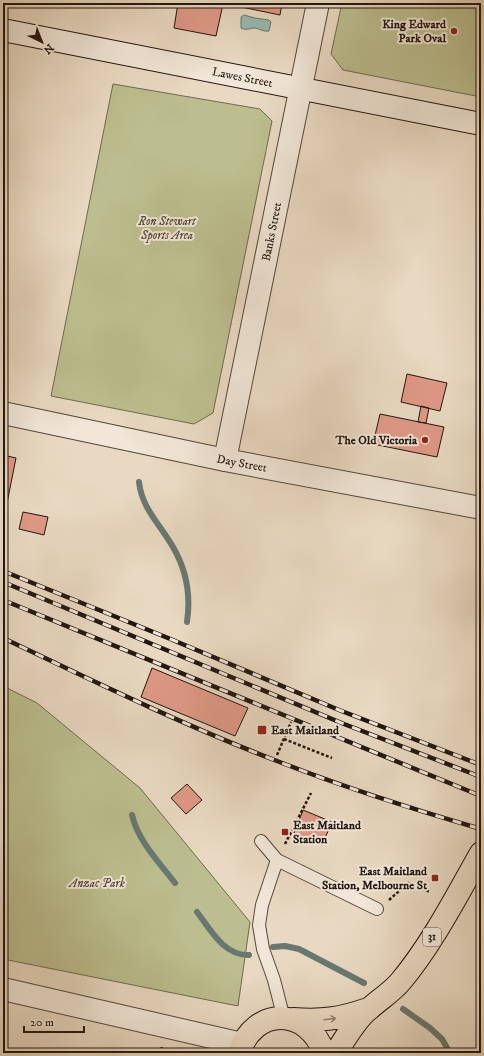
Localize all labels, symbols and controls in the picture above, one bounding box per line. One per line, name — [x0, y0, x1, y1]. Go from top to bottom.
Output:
place label: King Edward Park Oval — [382, 17, 447, 46]
north arrow — [22, 22, 62, 62]
marker: King Edward Park Oval — [449, 26, 459, 36]
text: N — [40, 40, 56, 57]
street label: Lawes Street — [211, 64, 274, 90]
street label: Banks Street — [258, 201, 285, 263]
park label: Ron Stewart Sports Area — [137, 214, 197, 243]
place label: The Old Victoria — [334, 433, 418, 448]
marker: The Old Victoria — [420, 435, 430, 445]
street label: Day Street — [215, 451, 268, 475]
place label: East Maitland — [271, 723, 340, 738]
marker: East Maitland — [256, 724, 268, 736]
place label: East Maitland Station — [293, 818, 362, 847]
marker: East Maitland Station — [280, 827, 290, 837]
place label: East Maitland Station, Melbourne St — [322, 864, 428, 893]
marker: East Maitland Station, Melbourne St — [430, 873, 440, 883]
park label: Anzac Park — [67, 876, 125, 891]
road number: 31 — [423, 928, 441, 946]
scale bar — [24, 1008, 84, 1034]
text: 20 m — [30, 1015, 54, 1030]
one-way arrow — [323, 1015, 336, 1023]

